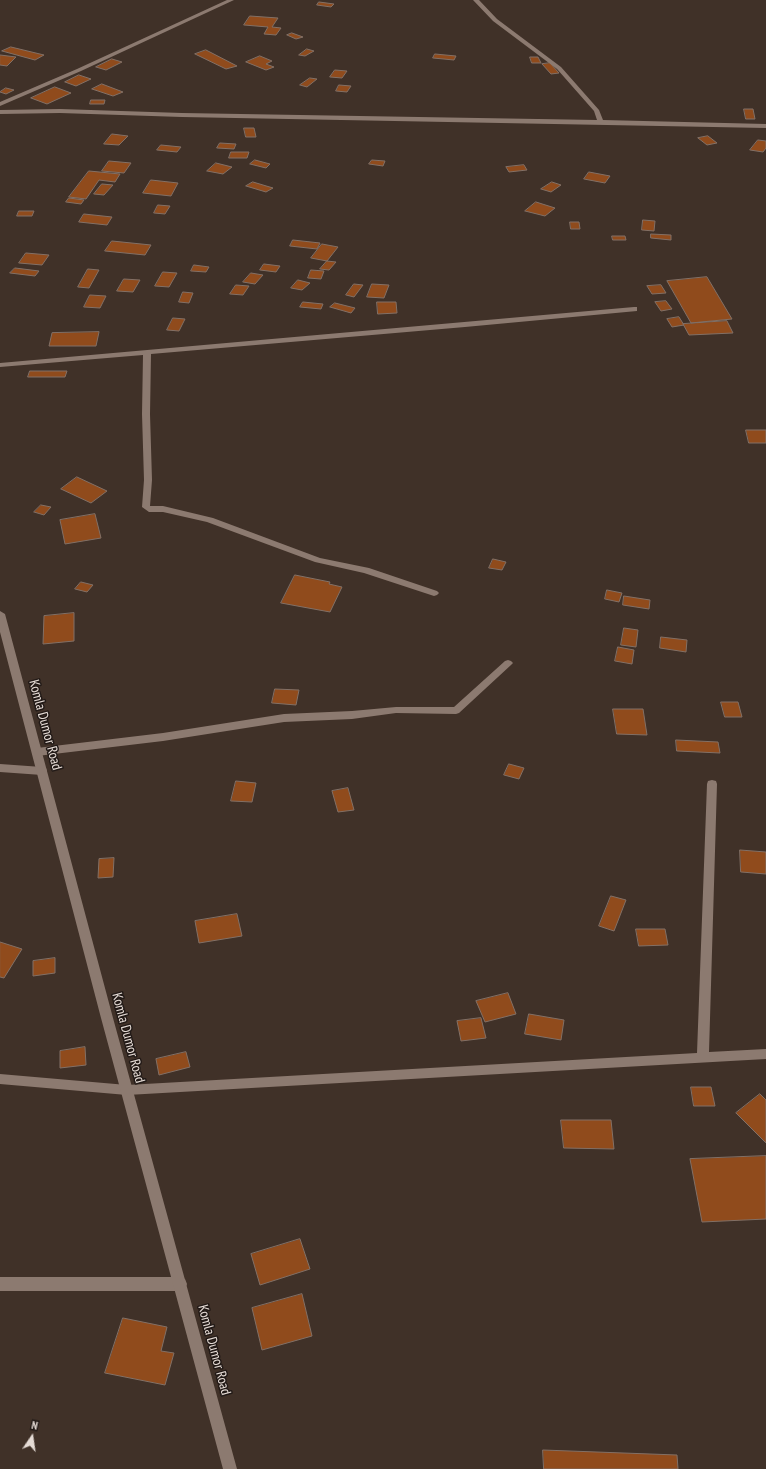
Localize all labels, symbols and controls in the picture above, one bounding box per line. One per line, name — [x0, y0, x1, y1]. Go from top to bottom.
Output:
street label: Komla Dumor Road — [25, 678, 65, 772]
street label: Komla Dumor Road — [108, 991, 148, 1085]
street label: Komla Dumor Road — [194, 1303, 234, 1397]
north arrow — [12, 1417, 52, 1457]
text: N — [30, 1418, 39, 1433]

